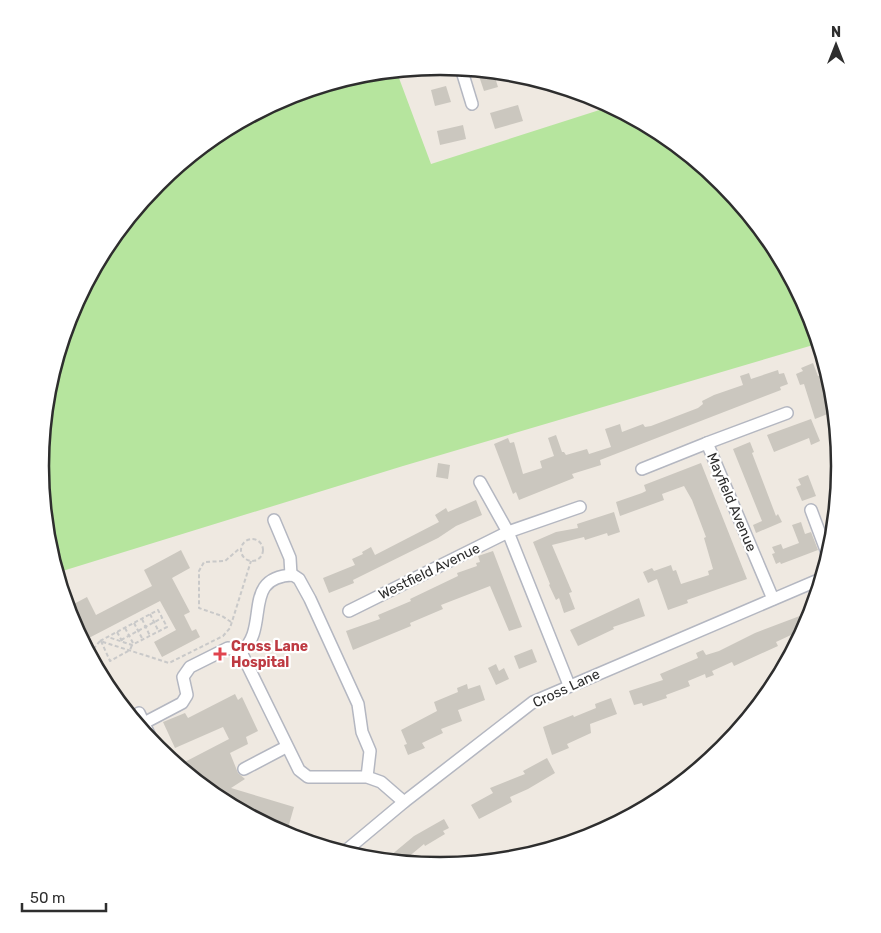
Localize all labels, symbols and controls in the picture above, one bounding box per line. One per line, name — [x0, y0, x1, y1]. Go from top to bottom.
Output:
north arrow — [811, 20, 861, 70]
text: N — [831, 24, 841, 41]
street label: Mayfield Avenue — [703, 450, 760, 554]
street label: Westfield Avenue — [376, 539, 483, 603]
place label: Cross Lane Hospital — [231, 638, 308, 671]
marker: Cross Lane Hospital — [213, 647, 227, 661]
street label: Cross Lane — [530, 665, 603, 711]
scale bar — [22, 880, 106, 912]
text: 50 m — [30, 889, 65, 907]

